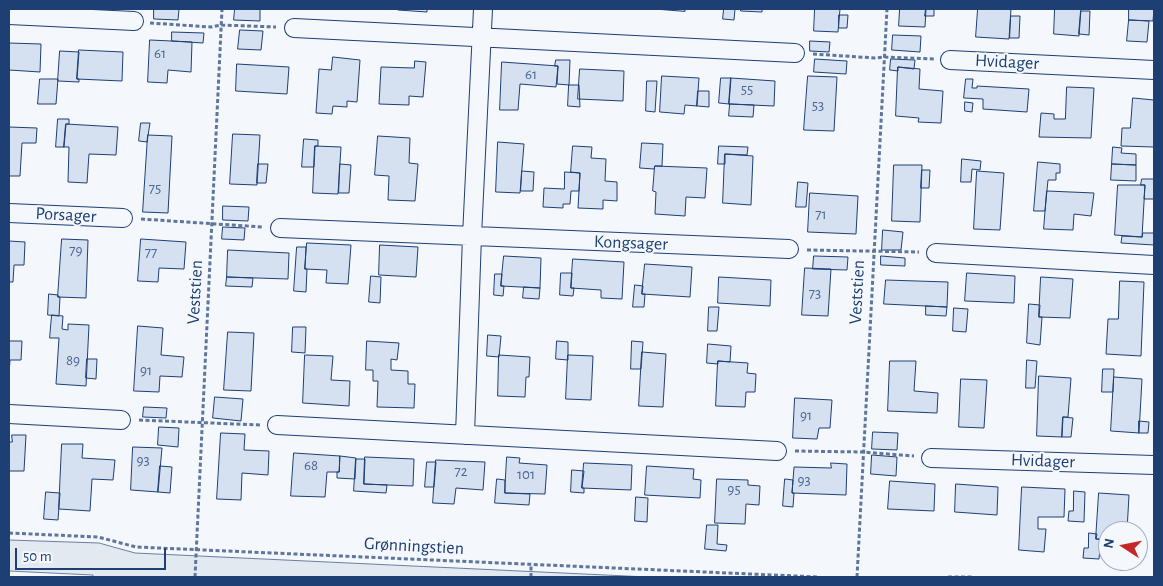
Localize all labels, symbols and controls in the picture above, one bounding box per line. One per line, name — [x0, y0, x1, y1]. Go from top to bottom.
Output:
house number: 61 — [154, 44, 166, 62]
street label: Hvidager — [974, 50, 1040, 74]
house number: 61 — [525, 65, 537, 83]
house number: 55 — [741, 80, 753, 98]
house number: 53 — [812, 96, 824, 114]
house number: 75 — [149, 179, 161, 197]
street label: Porsager — [35, 203, 97, 227]
house number: 71 — [815, 205, 827, 223]
street label: Kongsager — [594, 231, 668, 255]
house number: 79 — [69, 241, 83, 259]
house number: 77 — [145, 243, 157, 261]
street label: Veststien — [183, 259, 207, 325]
street label: Veststien — [845, 259, 869, 325]
house number: 73 — [809, 284, 821, 302]
house number: 89 — [66, 351, 80, 369]
house number: 91 — [140, 361, 152, 379]
house number: 91 — [800, 406, 812, 424]
street label: Hvidager — [1011, 449, 1075, 473]
house number: 93 — [136, 451, 150, 469]
house number: 68 — [304, 456, 318, 474]
house number: 72 — [454, 462, 468, 480]
house number: 101 — [517, 465, 535, 483]
house number: 93 — [797, 471, 811, 489]
house number: 95 — [727, 480, 741, 498]
north arrow — [1098, 521, 1148, 571]
street label: Grønningstien — [363, 533, 465, 559]
text: N — [1101, 537, 1117, 549]
scale bar — [18, 538, 169, 570]
text: 50 m — [23, 549, 52, 564]

